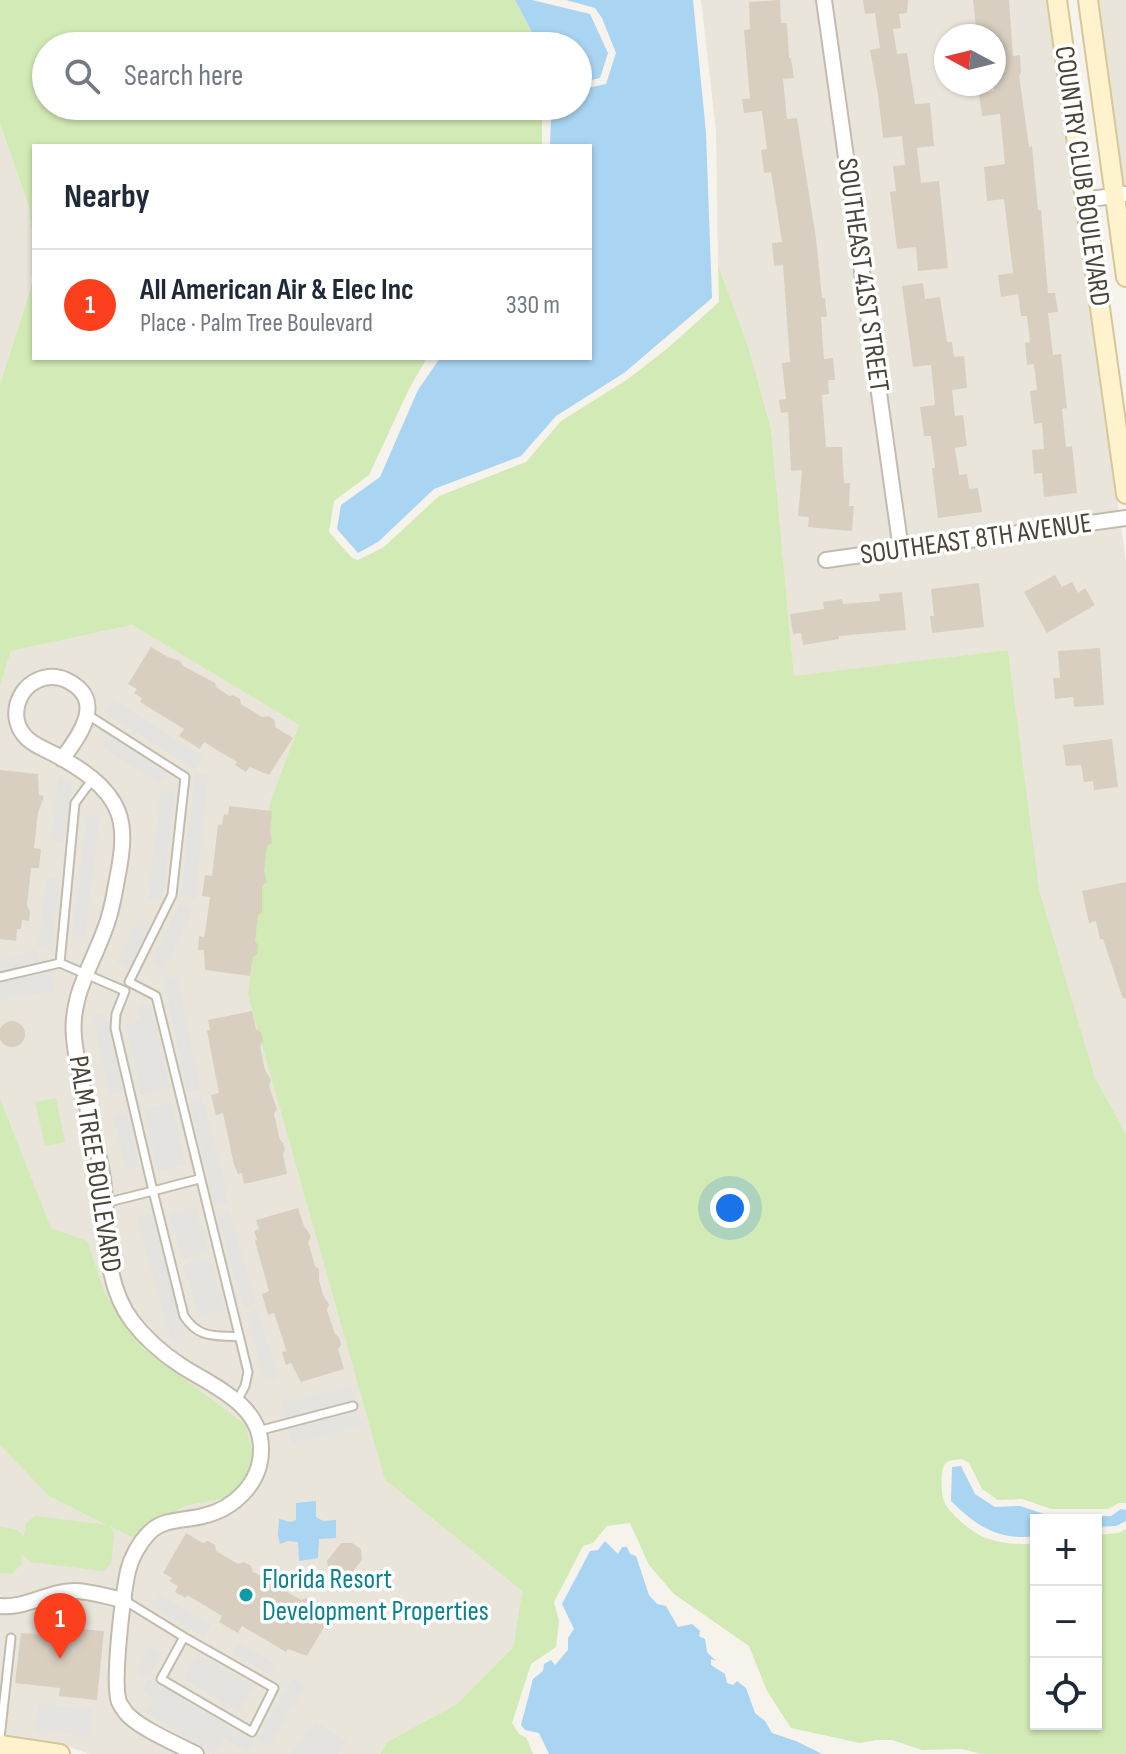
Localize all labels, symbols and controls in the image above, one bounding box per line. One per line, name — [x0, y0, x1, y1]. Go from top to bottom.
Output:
north arrow — [934, 24, 1006, 96]
search box — [32, 32, 592, 120]
street label: COUNTRY CLUB BOULEVARD — [1047, 44, 1117, 308]
icon: search — [60, 54, 104, 98]
text: Search here — [124, 58, 243, 94]
street label: SOUTHEAST 41ST STREET — [830, 156, 896, 394]
text: Nearby — [64, 176, 150, 217]
text: All American Air & Elec Inc — [140, 272, 414, 308]
text: 1 — [85, 290, 95, 321]
text: 330 m — [506, 290, 560, 321]
text: Place · Palm Tree Boulevard — [140, 308, 373, 339]
street label: SOUTHEAST 8TH AVENUE — [858, 506, 1094, 572]
street label: PALM TREE BOULEVARD — [62, 1053, 128, 1275]
your location — [710, 1188, 750, 1228]
map controls — [1030, 1514, 1102, 1730]
button: + — [1030, 1514, 1102, 1586]
place label: Florida Resort Development Properties — [262, 1563, 489, 1628]
marker: Florida Resort Development Properties — [237, 1586, 255, 1604]
button: − — [1030, 1586, 1102, 1658]
pin: 1 — [34, 1593, 86, 1659]
button: locate — [1030, 1658, 1102, 1730]

